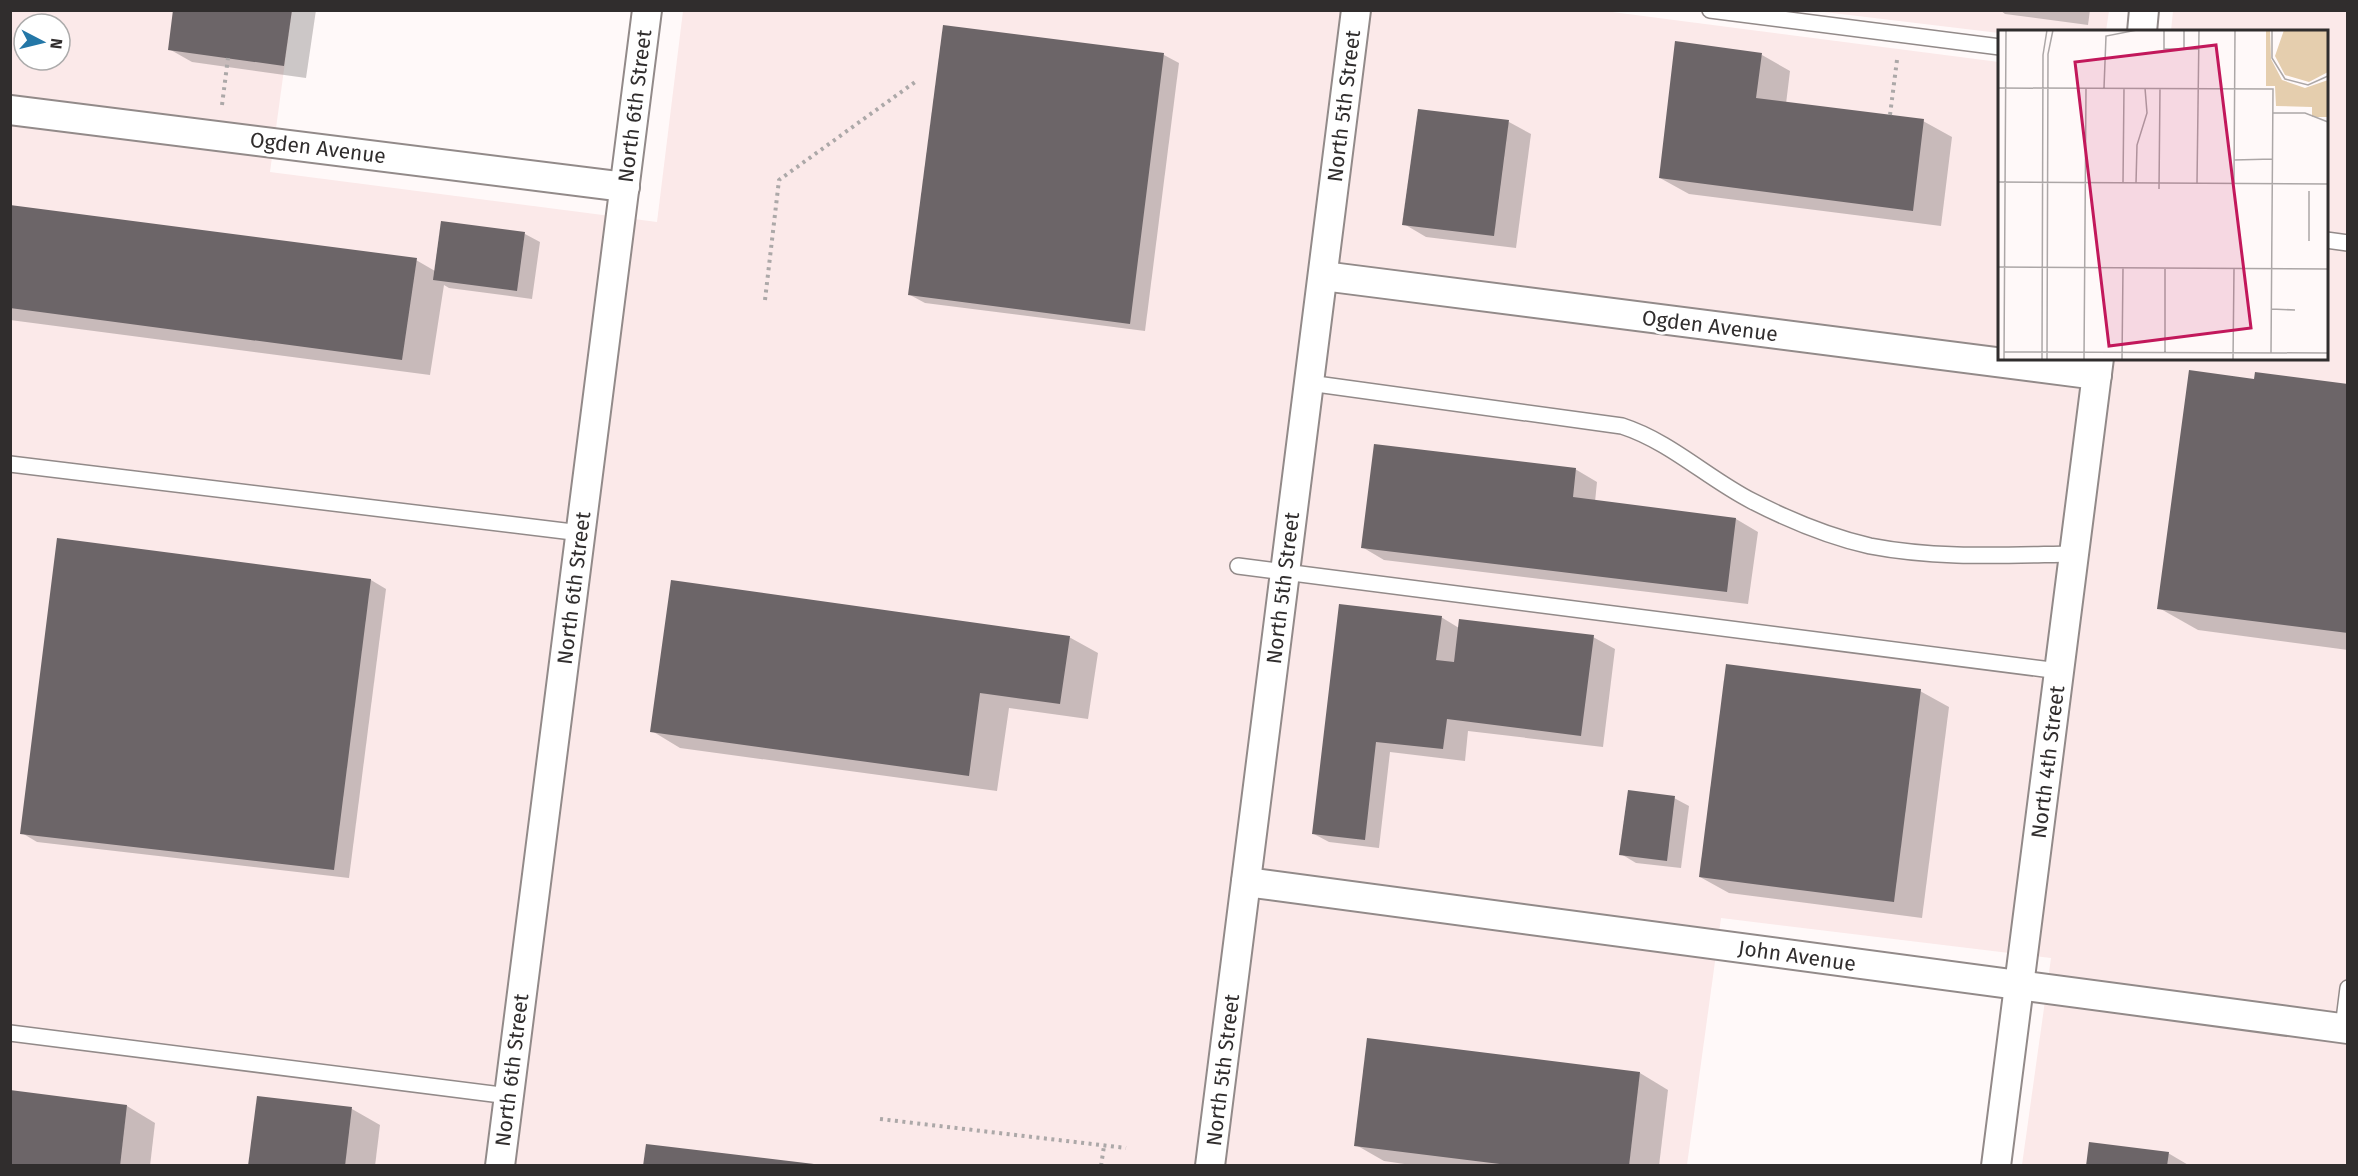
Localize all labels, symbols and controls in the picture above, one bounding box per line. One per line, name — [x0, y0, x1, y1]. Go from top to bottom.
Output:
north arrow — [12, 12, 72, 72]
street label: North 6th Street — [613, 28, 657, 184]
street label: North 5th Street — [1322, 28, 1366, 183]
inset map — [1998, 30, 2328, 360]
text: N — [46, 37, 66, 50]
street label: Ogden Avenue — [249, 127, 387, 169]
street label: Ogden Avenue — [1641, 305, 1779, 347]
street label: North 6th Street — [552, 510, 596, 666]
street label: North 5th Street — [1261, 510, 1305, 665]
street label: North 4th Street — [2026, 684, 2070, 840]
street label: John Avenue — [1736, 935, 1858, 977]
street label: North 6th Street — [490, 992, 534, 1148]
street label: North 5th Street — [1201, 992, 1245, 1147]

